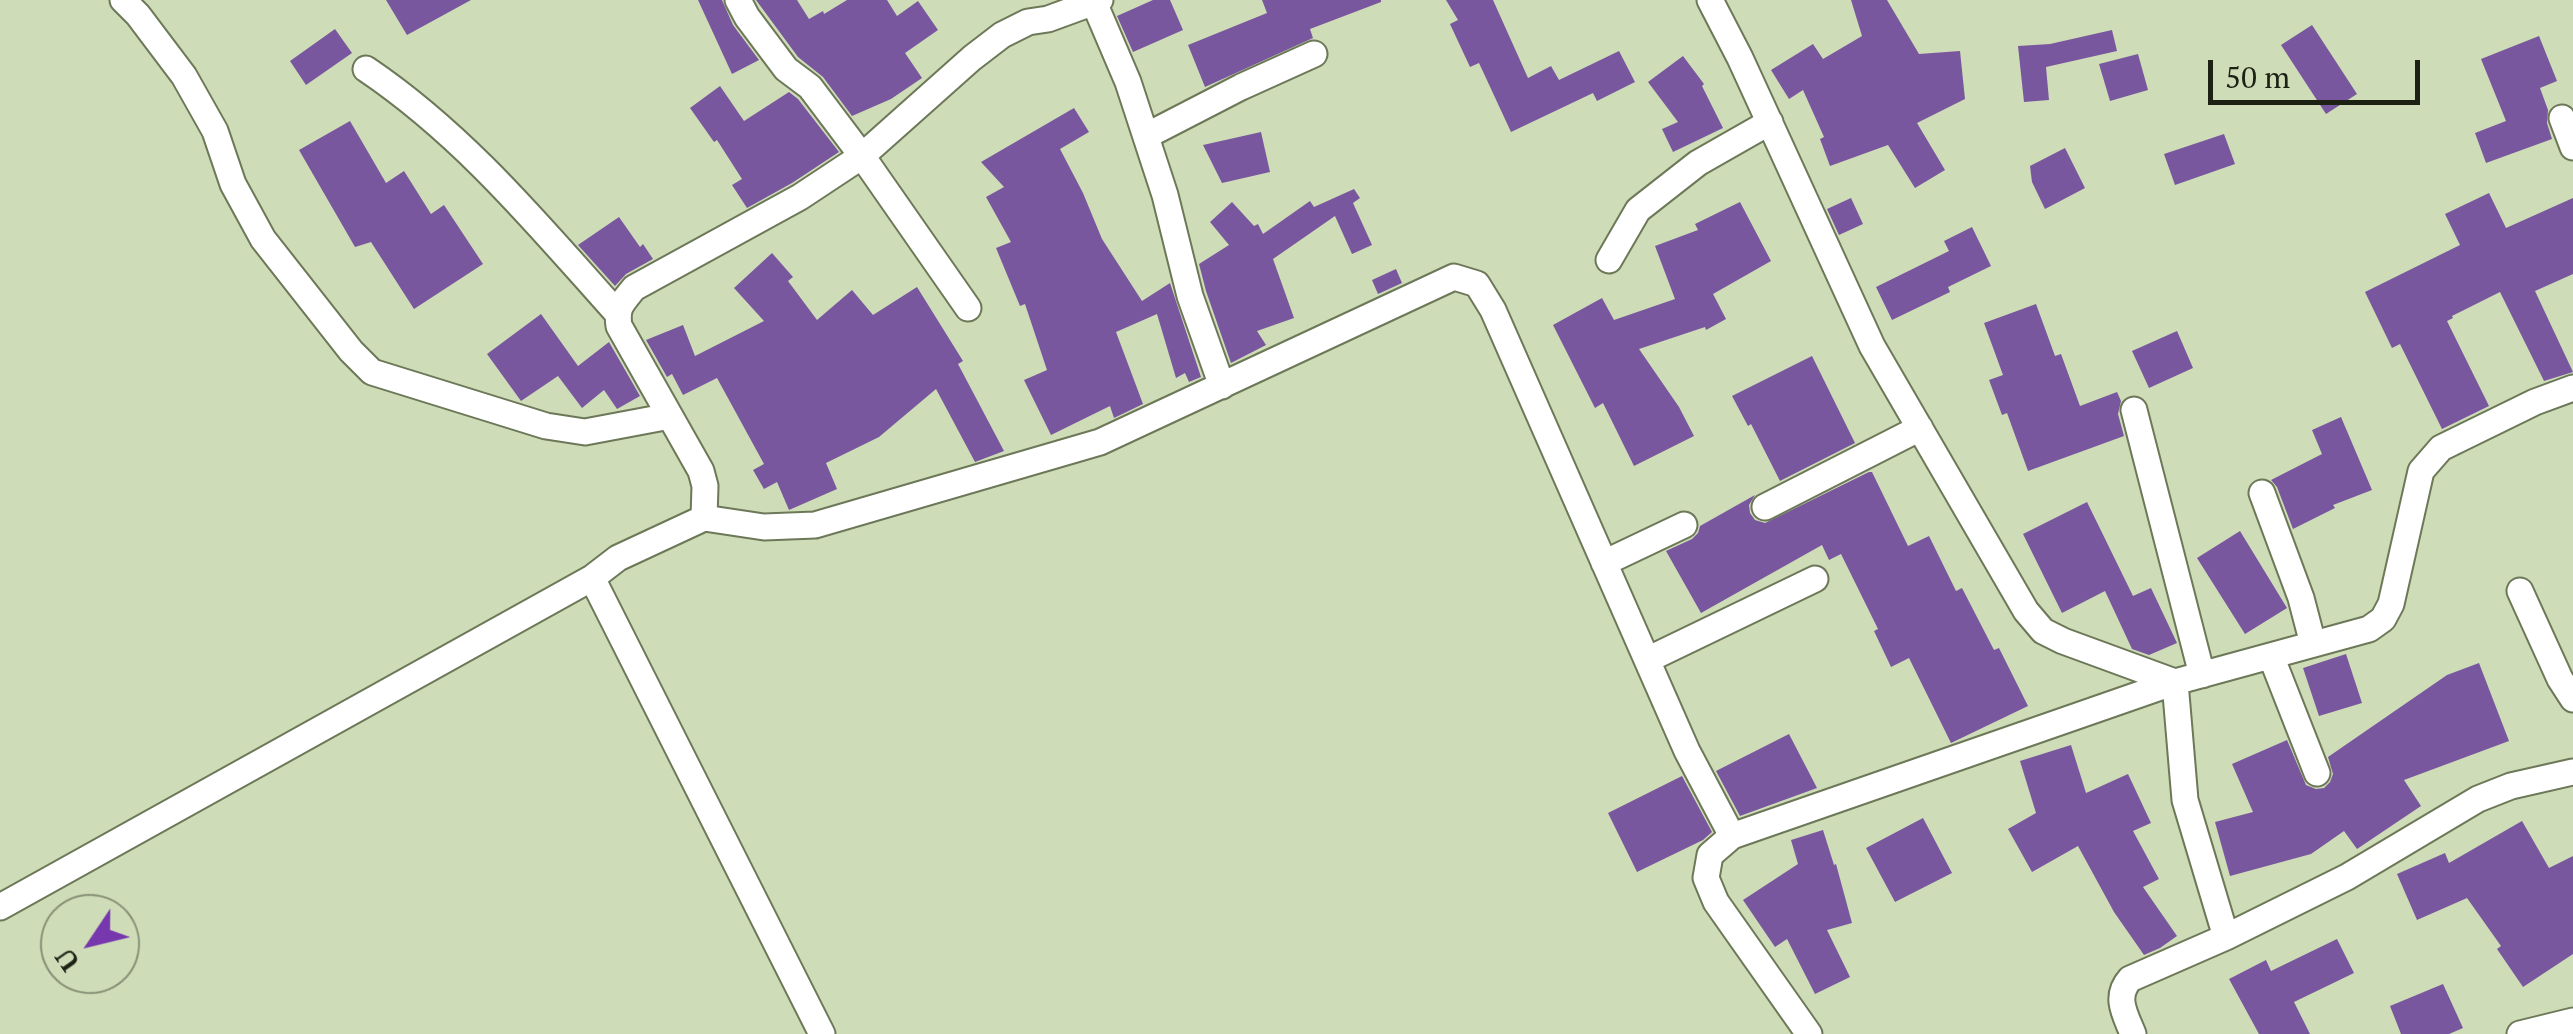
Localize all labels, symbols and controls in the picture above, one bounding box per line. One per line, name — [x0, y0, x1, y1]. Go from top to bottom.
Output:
scale bar — [2213, 40, 2426, 102]
text: 50 m — [2225, 57, 2290, 97]
north arrow — [40, 894, 140, 994]
text: U — [46, 942, 88, 979]

